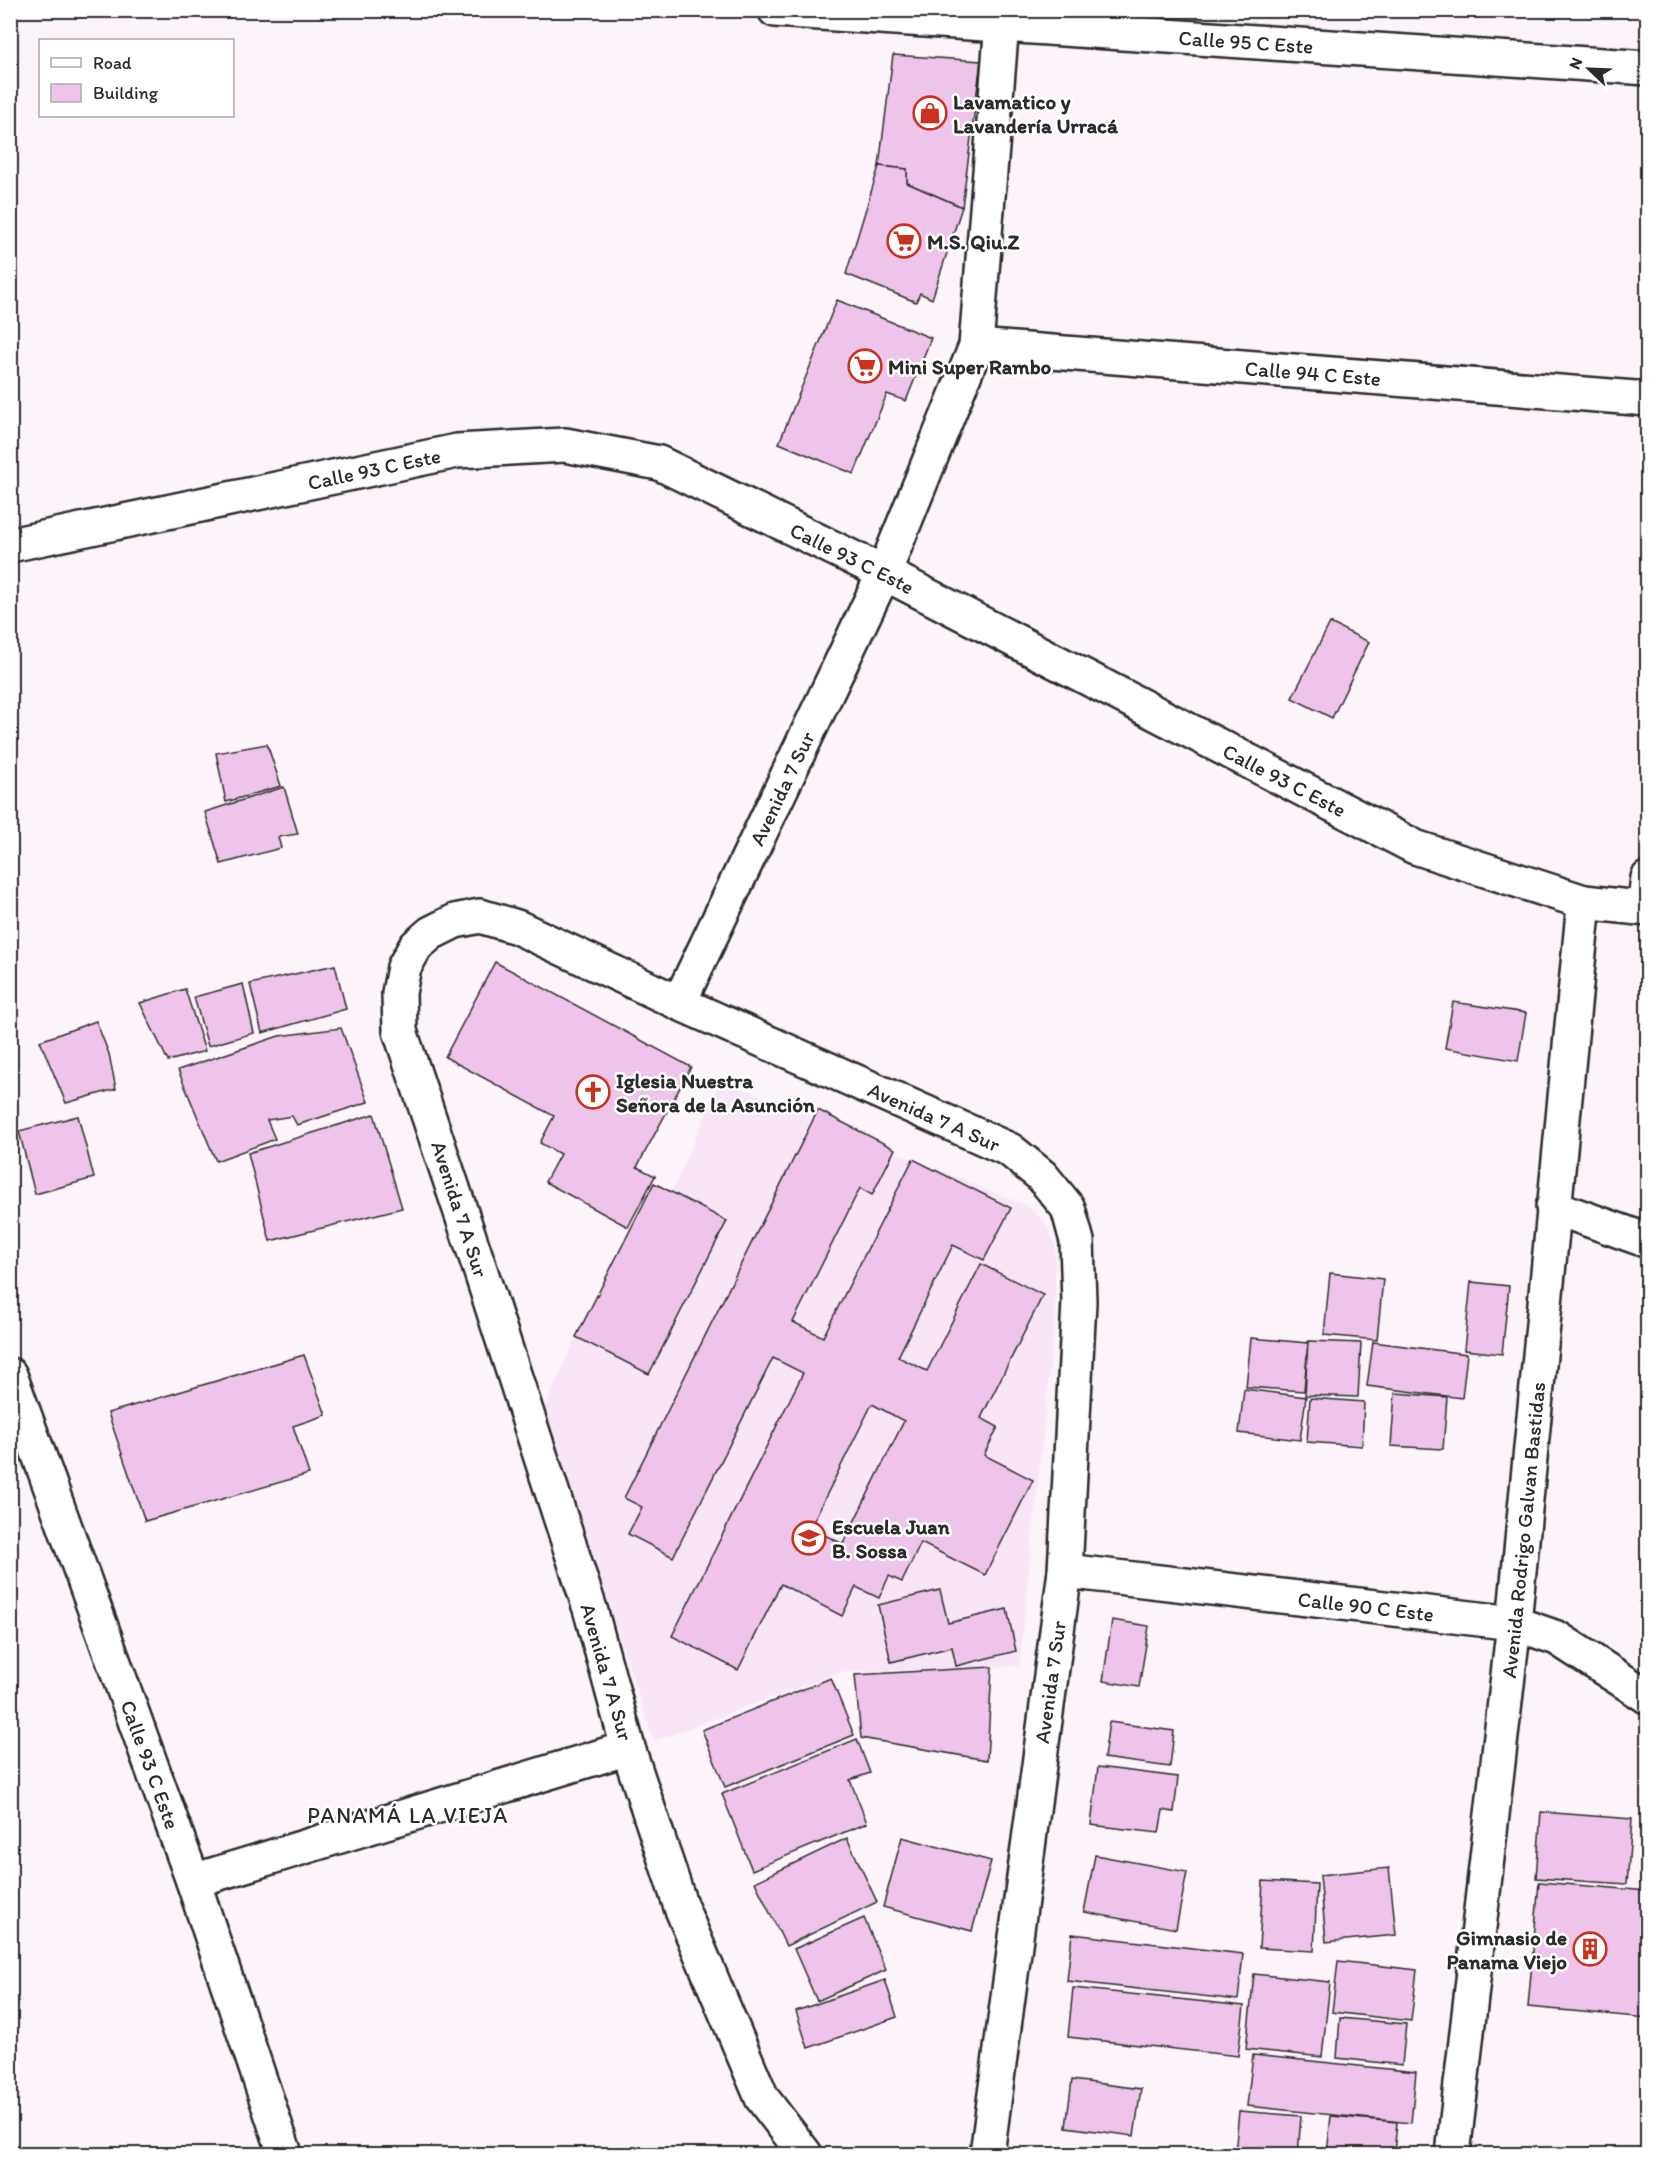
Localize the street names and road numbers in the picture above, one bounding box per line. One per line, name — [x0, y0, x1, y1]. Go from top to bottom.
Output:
street label: Calle 95 C Este — [1178, 24, 1314, 58]
street label: Calle 94 C Este — [1244, 355, 1382, 390]
street label: Calle 93 C Este — [305, 442, 443, 495]
street label: Calle 93 C Este — [786, 517, 919, 599]
street label: Avenida 7 Sur — [744, 726, 820, 849]
street label: Calle 93 C Este — [1219, 738, 1351, 822]
street label: Avenida 7 A Sur — [865, 1076, 1005, 1157]
street label: Avenida 7 A Sur — [426, 1138, 494, 1281]
street label: Avenida Rodrigo Galvan Bastidas — [1495, 1381, 1550, 1679]
street label: Calle 90 C Este — [1297, 1586, 1435, 1626]
street label: Avenida 7 A Sur — [575, 1601, 639, 1744]
street label: Avenida 7 Sur — [1029, 1619, 1071, 1745]
street label: Calle 93 C Este — [116, 1696, 186, 1832]

